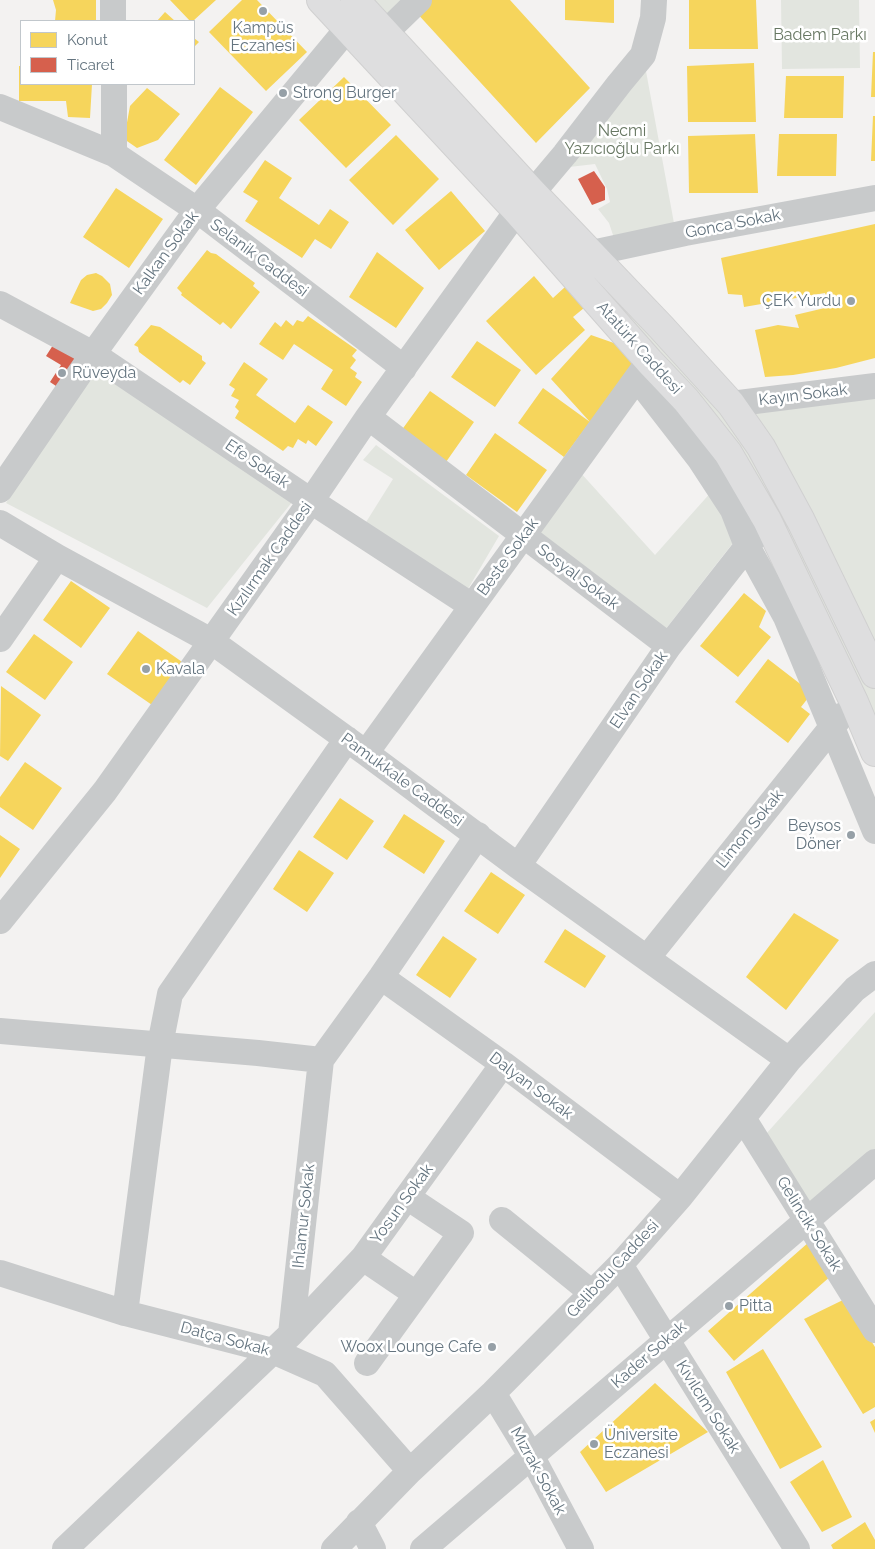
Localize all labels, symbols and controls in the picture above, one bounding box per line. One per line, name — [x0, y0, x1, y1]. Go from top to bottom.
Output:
marker: Kampüs Eczanesi — [257, 5, 269, 17]
place label: Kampüs Eczanesi — [231, 18, 295, 56]
legend — [20, 20, 195, 85]
park label: Badem Parkı — [773, 25, 867, 45]
text: Konut — [67, 31, 108, 49]
text: Ticaret — [67, 56, 115, 74]
place label: Strong Burger — [293, 83, 397, 103]
marker: Strong Burger — [277, 87, 289, 99]
park label: Necmi Yazıcıoğlu Parkı — [565, 121, 679, 159]
street label: Gonca Sokak — [684, 205, 782, 243]
street label: Kalkan Sokak — [129, 207, 203, 299]
street label: Selanik Caddesi — [206, 215, 312, 301]
place label: ÇEK Yurdu — [762, 291, 841, 311]
marker: ÇEK Yurdu — [845, 295, 857, 307]
street label: Atatürk Caddesi — [592, 298, 686, 398]
place label: Rüveyda — [72, 363, 136, 383]
marker: Rüveyda — [56, 367, 68, 379]
street label: Kayın Sokak — [758, 380, 848, 410]
street label: Efe Sokak — [221, 436, 293, 492]
street label: Kızılırmak Caddesi — [223, 498, 317, 620]
street label: Beste Sokak — [473, 514, 543, 600]
street label: Sosyal Sokak — [533, 540, 623, 614]
street label: Elvan Sokak — [606, 648, 672, 732]
place label: Kavala — [156, 659, 205, 679]
marker: Kavala — [140, 663, 152, 675]
street label: Pamukkale Caddesi — [337, 729, 467, 831]
street label: Limon Sokak — [713, 786, 787, 872]
place label: Beysos Döner — [788, 816, 841, 854]
marker: Beysos Döner — [845, 829, 857, 841]
street label: Dalyan Sokak — [485, 1048, 577, 1124]
street label: Yosun Sokak — [367, 1160, 437, 1248]
street label: Ihlamur Sokak — [289, 1163, 319, 1269]
street label: Gelincik Sokak — [772, 1173, 846, 1275]
street label: Gelibolu Caddesi — [563, 1216, 663, 1322]
place label: Pitta — [739, 1296, 772, 1316]
marker: Pitta — [723, 1300, 735, 1312]
street label: Kader Sokak — [608, 1317, 690, 1393]
street label: Datça Sokak — [178, 1318, 272, 1360]
place label: Woox Lounge Cafe — [341, 1337, 482, 1357]
marker: Woox Lounge Cafe — [486, 1341, 498, 1353]
street label: Kıvılcım Sokak — [672, 1357, 744, 1457]
street label: Mızrak Sokak — [506, 1424, 570, 1518]
place label: Üniversite Eczanesi — [604, 1425, 678, 1463]
marker: Üniversite Eczanesi — [588, 1438, 600, 1450]

